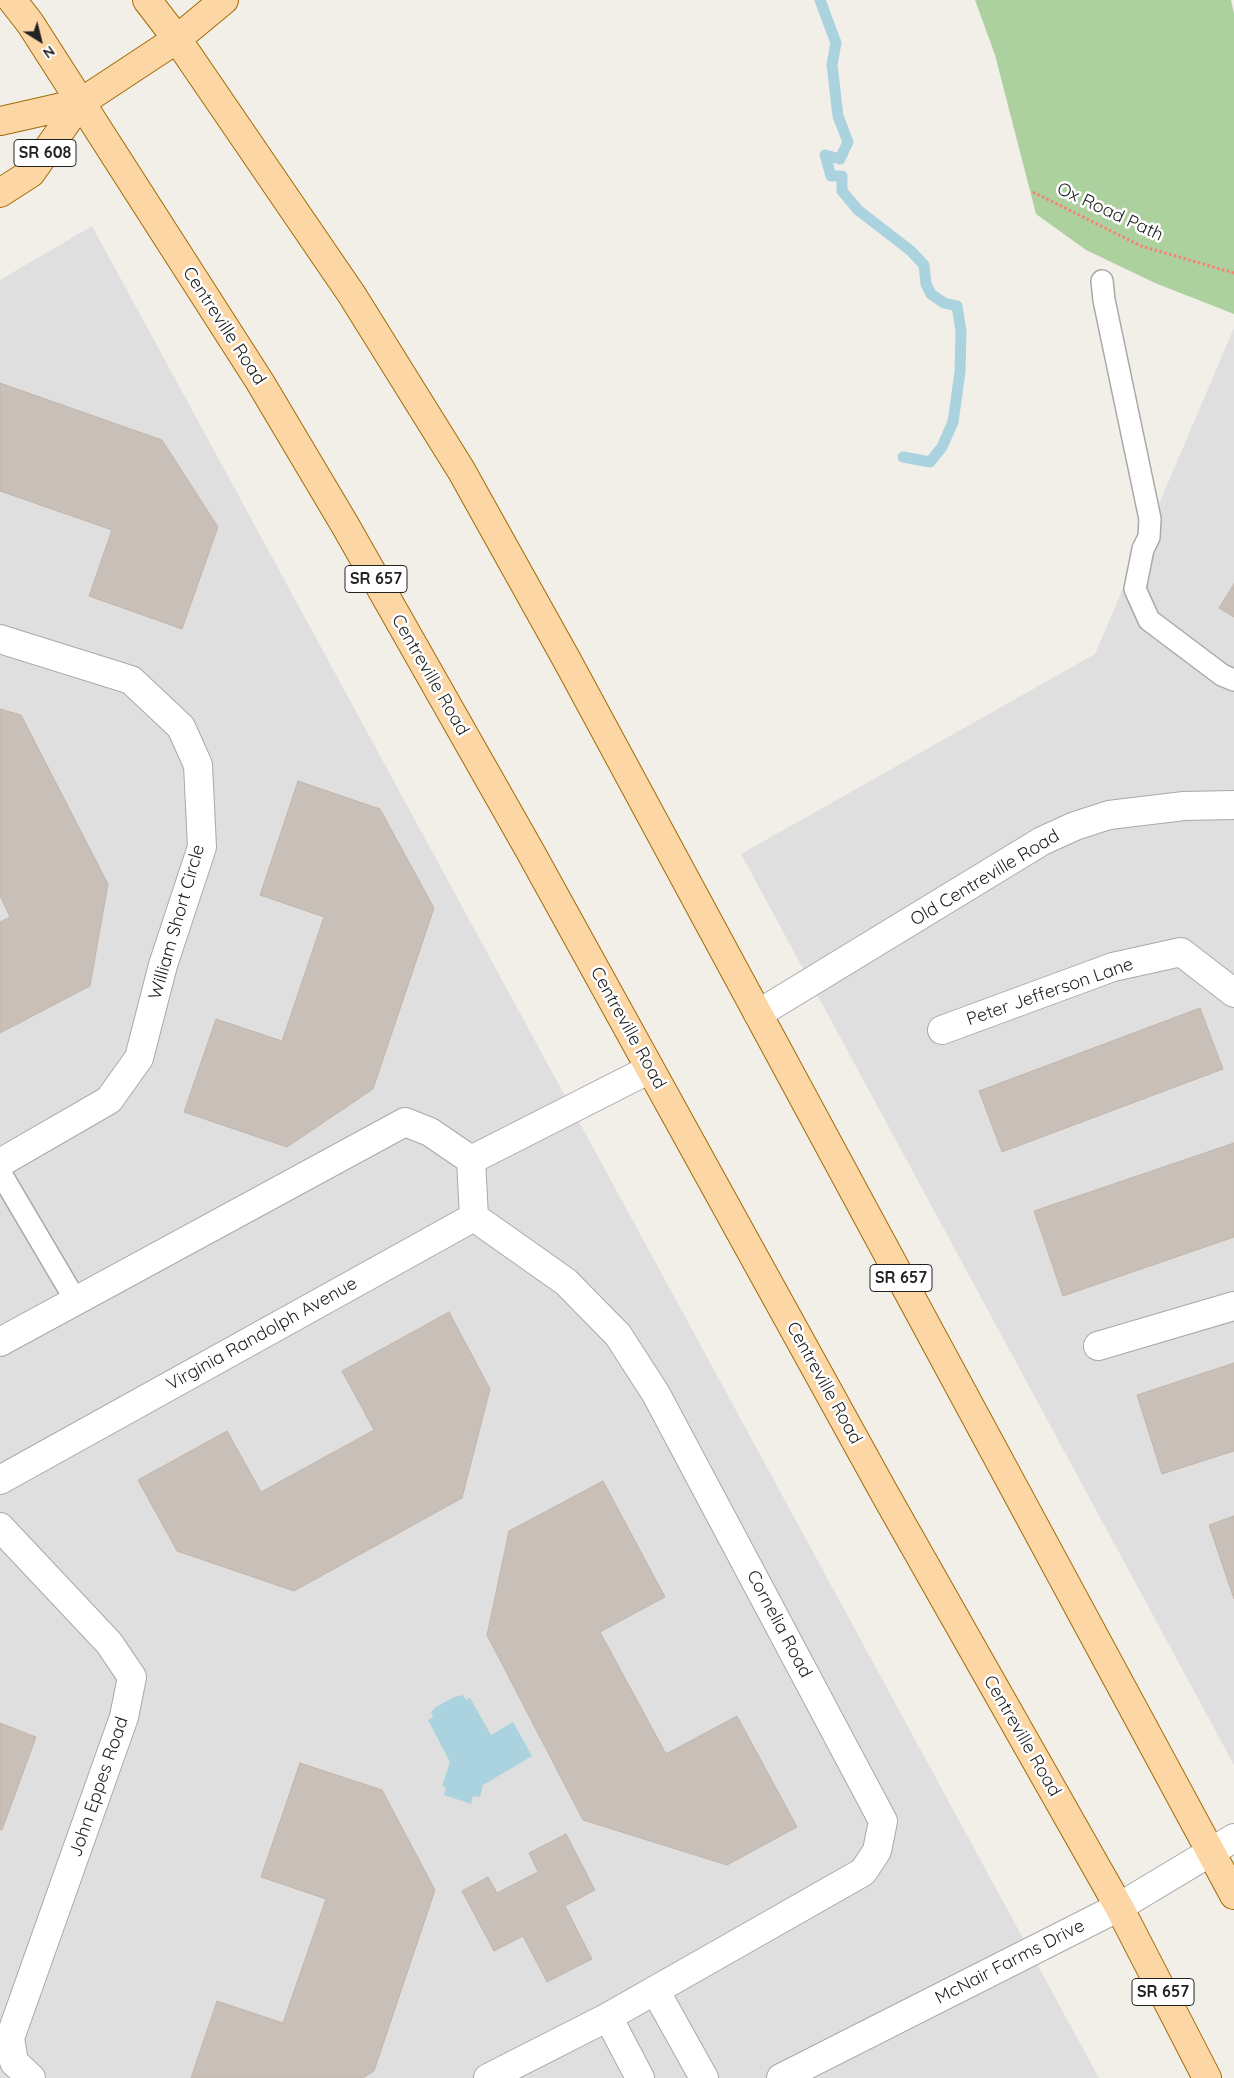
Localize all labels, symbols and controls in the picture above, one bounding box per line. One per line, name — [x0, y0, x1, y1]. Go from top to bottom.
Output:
north arrow — [15, 15, 65, 65]
text: N — [39, 42, 58, 62]
road number: SR 608 — [14, 140, 76, 167]
street label: Ox Road Path — [1053, 178, 1167, 246]
street label: Centreville Road — [178, 263, 270, 389]
road number: SR 657 — [345, 566, 407, 592]
street label: Centreville Road — [387, 611, 473, 739]
street label: Old Centreville Road — [907, 825, 1063, 931]
street label: William Short Circle — [145, 842, 209, 1002]
street label: Peter Jefferson Lane — [964, 953, 1136, 1031]
street label: Centreville Road — [586, 963, 670, 1093]
road number: SR 657 — [870, 1264, 932, 1292]
street label: Virginia Randolph Avenue — [163, 1273, 361, 1395]
street label: Centreville Road — [782, 1318, 866, 1448]
street label: Cornelia Road — [742, 1567, 816, 1681]
street label: Centreville Road — [979, 1672, 1065, 1800]
street label: John Eppes Road — [65, 1714, 133, 1860]
street label: McNair Farms Drive — [932, 1915, 1088, 2009]
road number: SR 657 — [1132, 1978, 1194, 2005]

